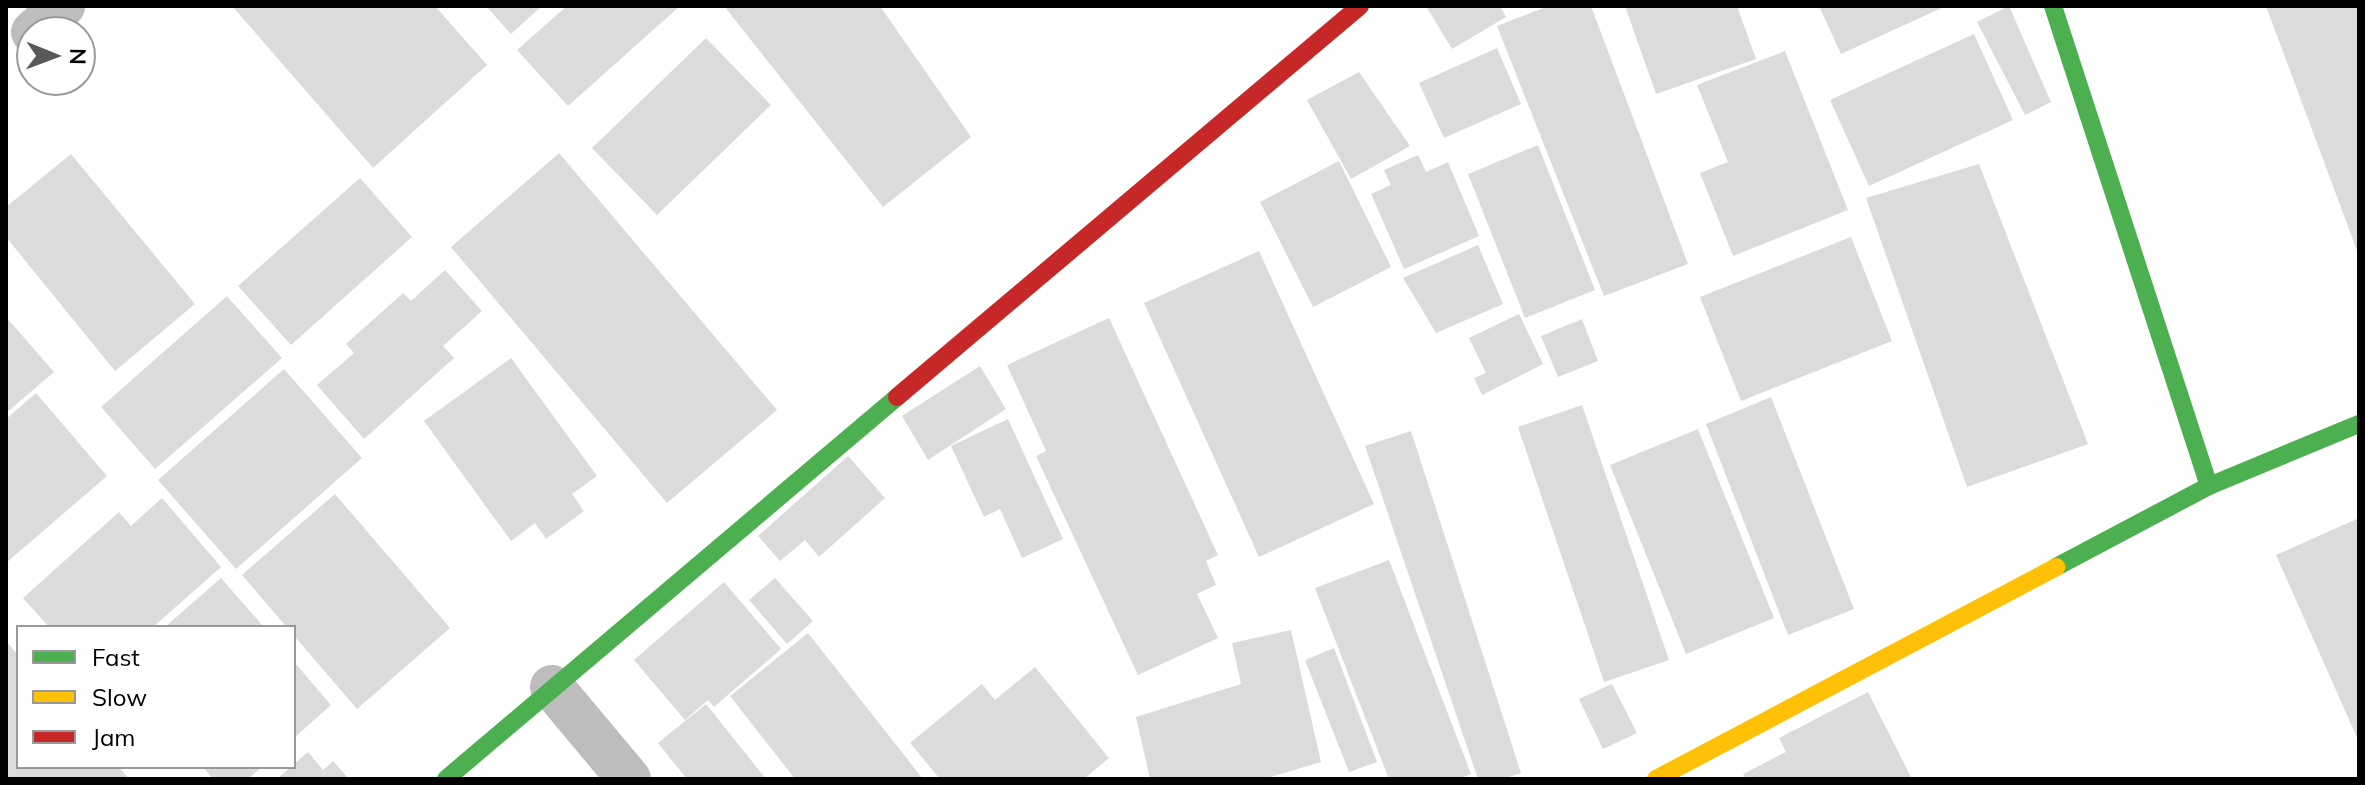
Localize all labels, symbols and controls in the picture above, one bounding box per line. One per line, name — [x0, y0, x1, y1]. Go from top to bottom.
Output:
north arrow — [16, 16, 96, 96]
text: N — [64, 48, 92, 65]
legend — [16, 625, 296, 769]
text: Fast — [92, 642, 140, 672]
text: Slow — [92, 682, 147, 712]
text: Jam — [92, 722, 135, 752]

